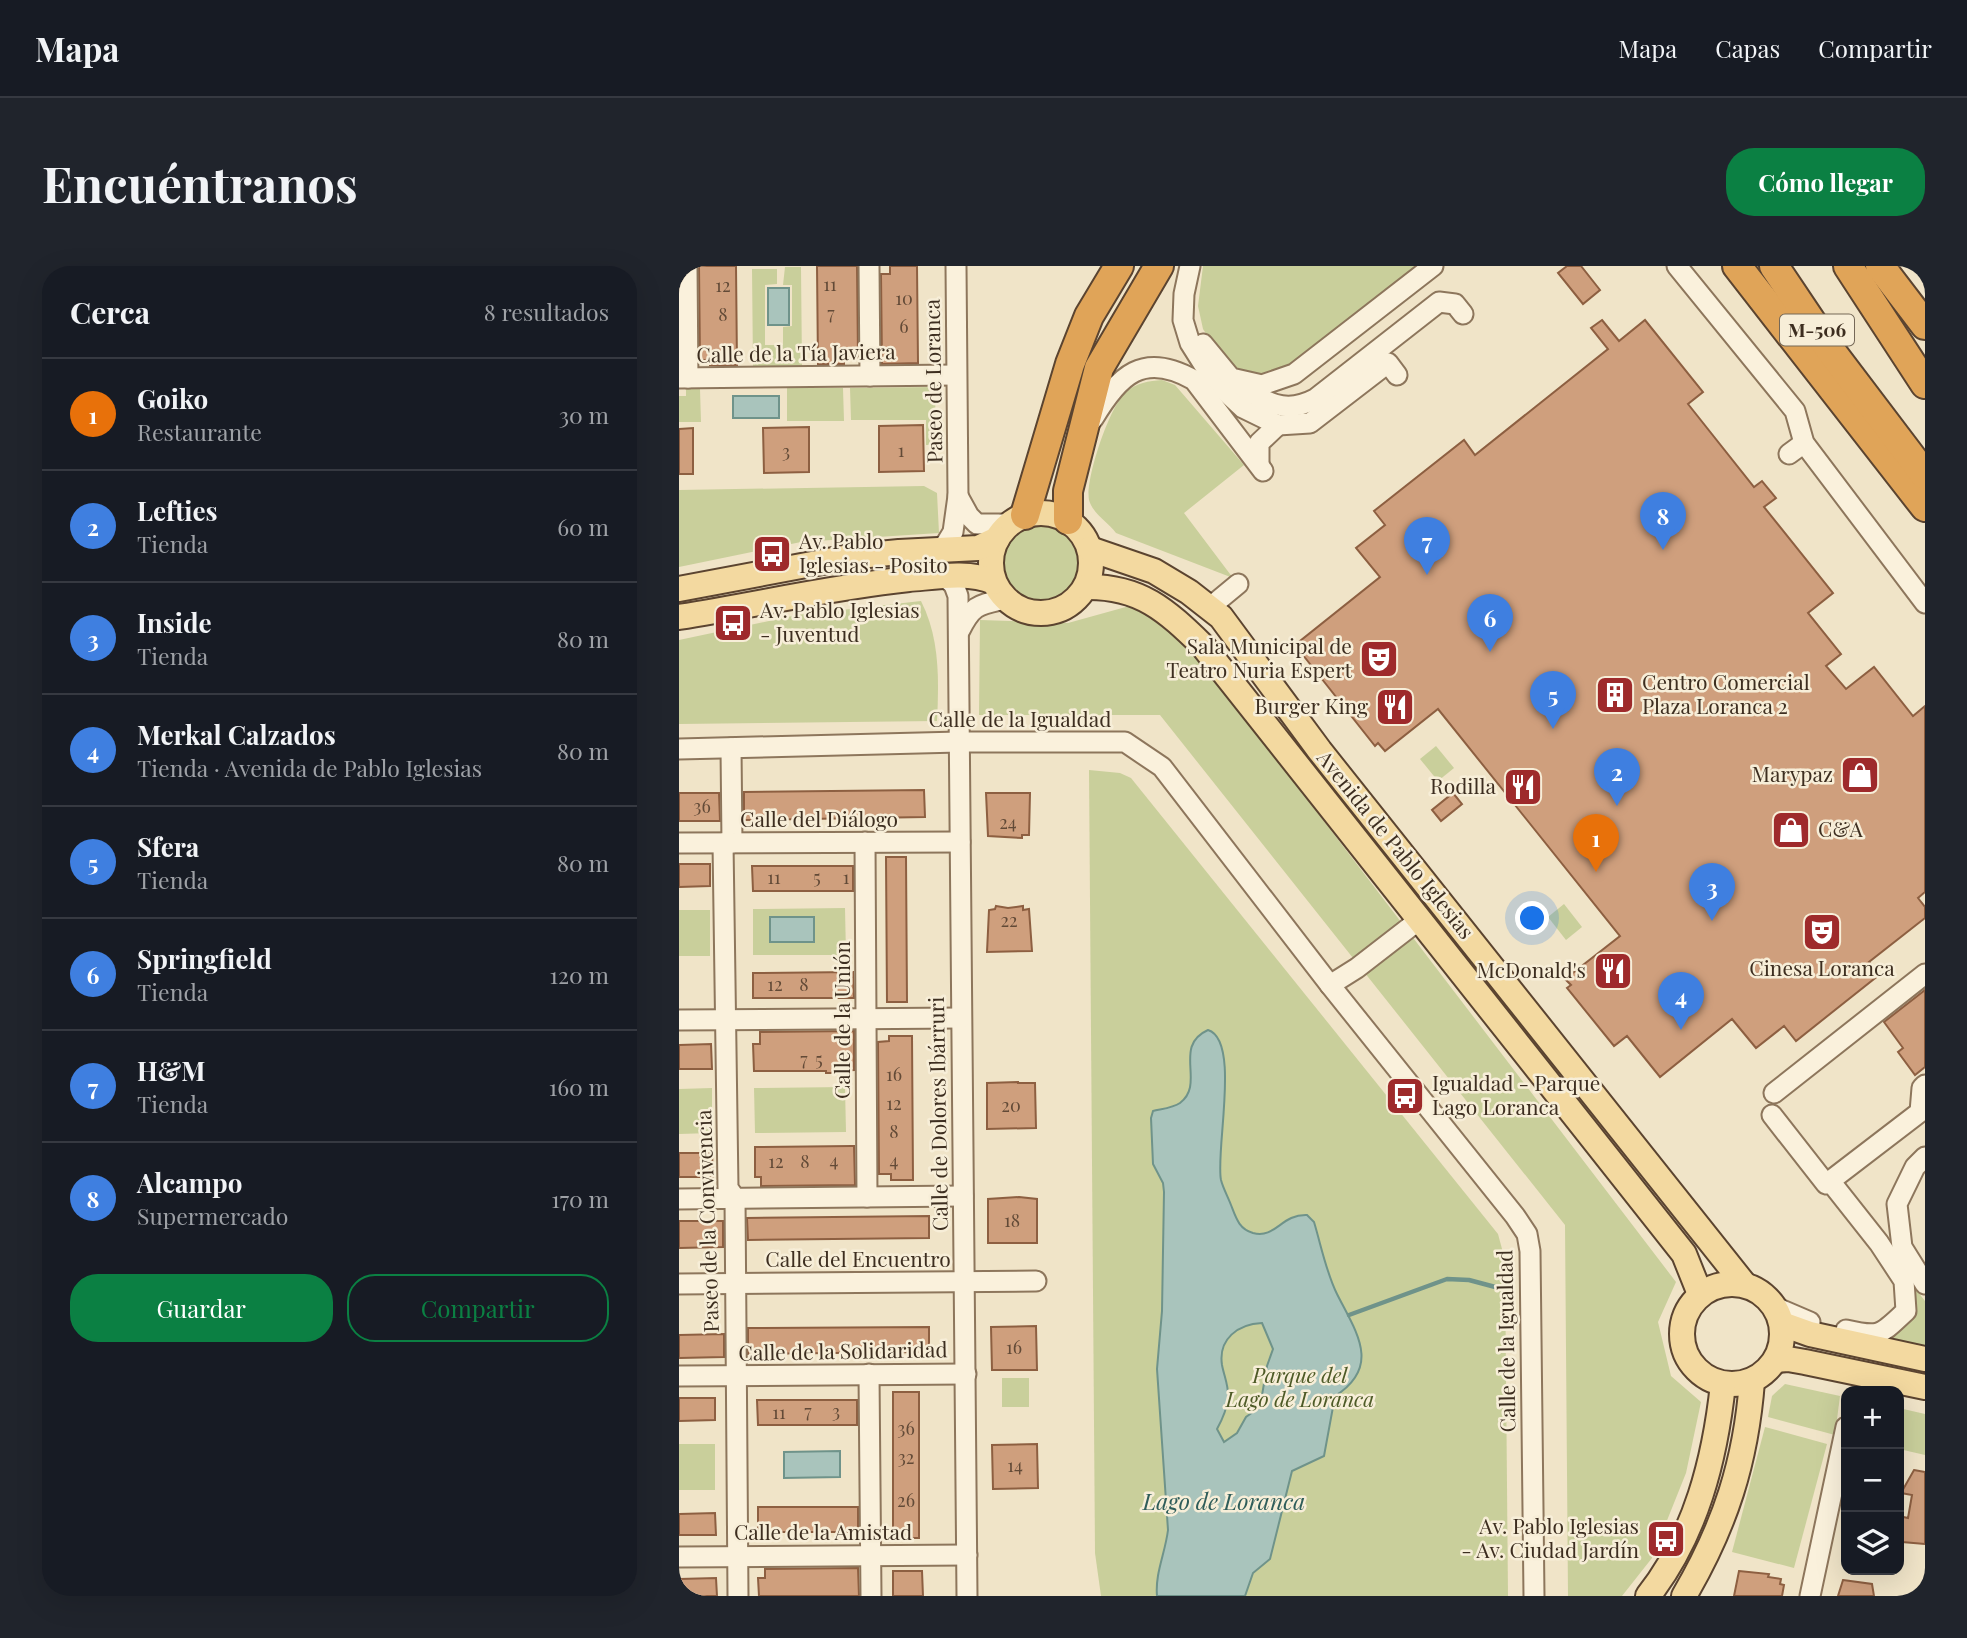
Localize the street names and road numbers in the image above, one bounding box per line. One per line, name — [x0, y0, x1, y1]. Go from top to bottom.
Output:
street label: Paseo de Loranca — [917, 298, 947, 463]
road number: M-506 — [1780, 314, 1854, 346]
street label: Calle de la Tía Javiera — [696, 336, 896, 368]
street label: Calle de la Igualdad — [929, 704, 1111, 732]
street label: Avenida de Pablo Iglesias — [1311, 743, 1481, 944]
street label: Calle del Diálogo — [740, 804, 898, 832]
street label: Calle de la Unión — [827, 940, 855, 1099]
street label: Calle de Dolores Ibárruri — [921, 997, 953, 1231]
street label: Paseo de la Convivencia — [688, 1109, 724, 1333]
street label: Calle del Encuentro — [765, 1244, 951, 1272]
street label: Calle de la Igualdad — [1489, 1249, 1521, 1433]
street label: Calle de la Solidaridad — [738, 1334, 948, 1366]
street label: Calle de la Amistad — [734, 1517, 912, 1545]

